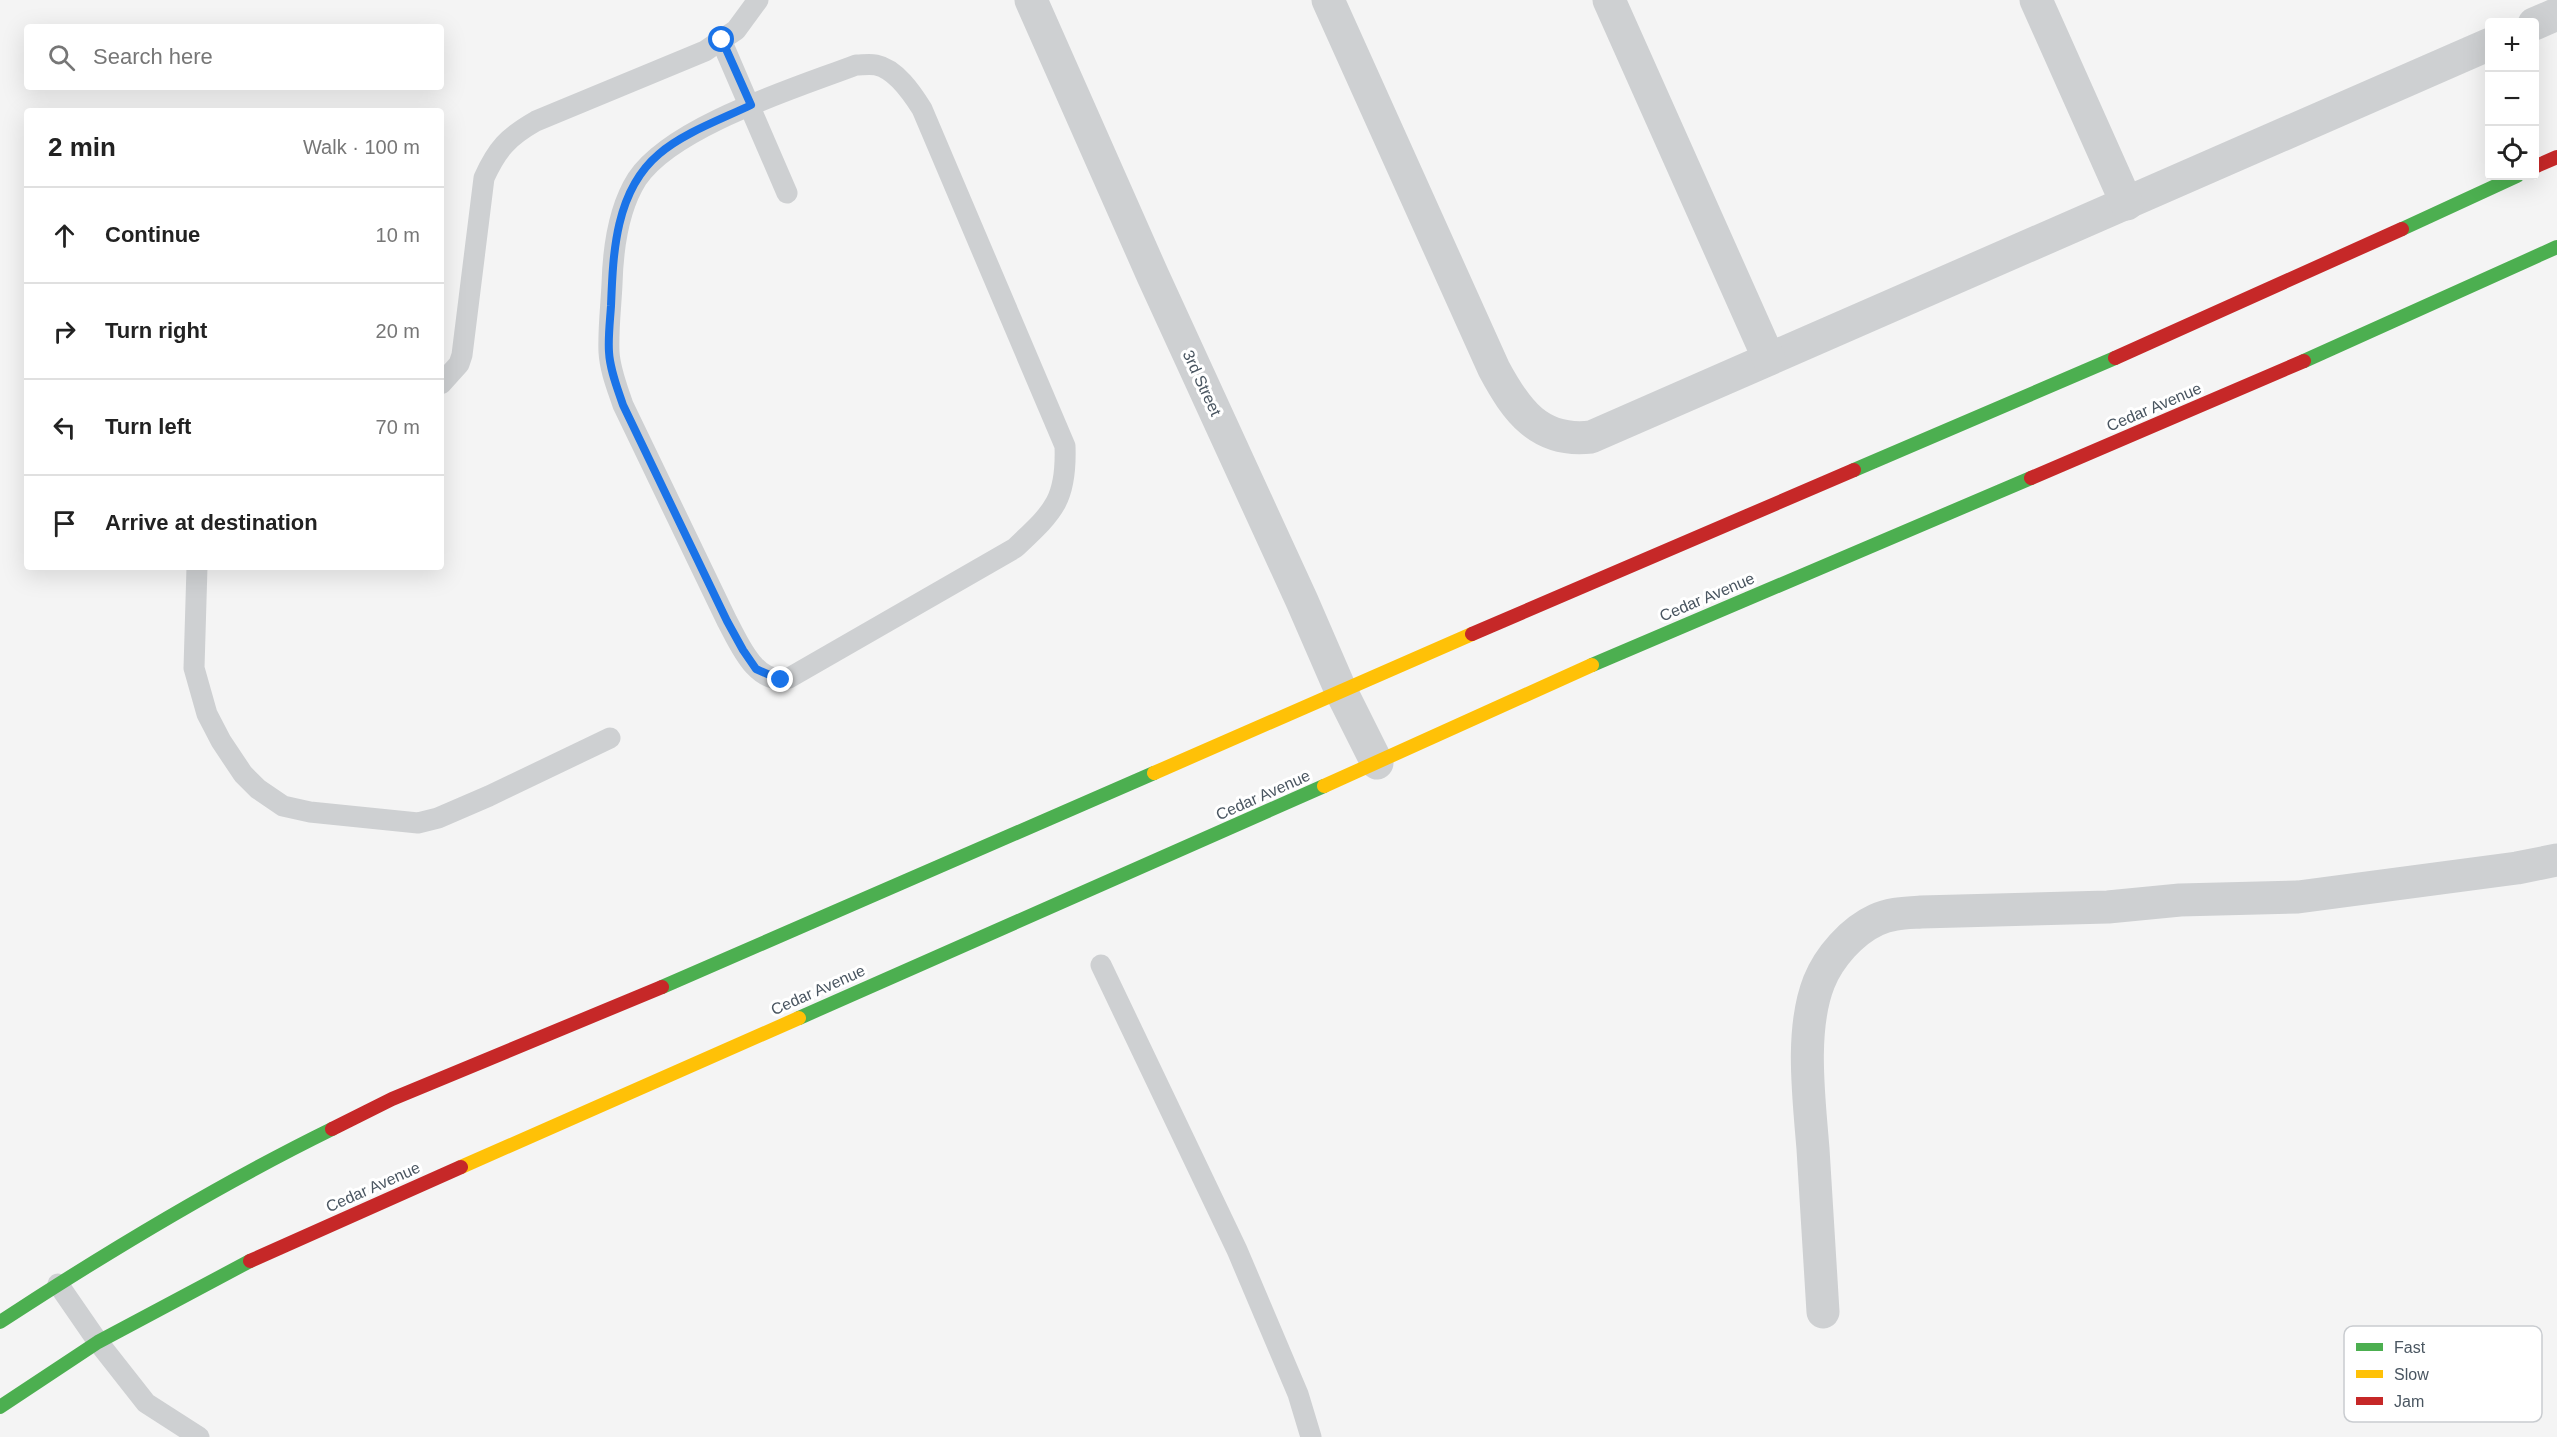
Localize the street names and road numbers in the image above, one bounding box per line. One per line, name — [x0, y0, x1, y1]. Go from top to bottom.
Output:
street label: 3rd Street — [1179, 348, 1225, 419]
street label: Cedar Avenue — [2104, 379, 2204, 435]
street label: Cedar Avenue — [1657, 569, 1757, 625]
street label: Cedar Avenue — [1213, 767, 1313, 823]
street label: Cedar Avenue — [768, 962, 868, 1018]
street label: Cedar Avenue — [323, 1159, 423, 1215]

